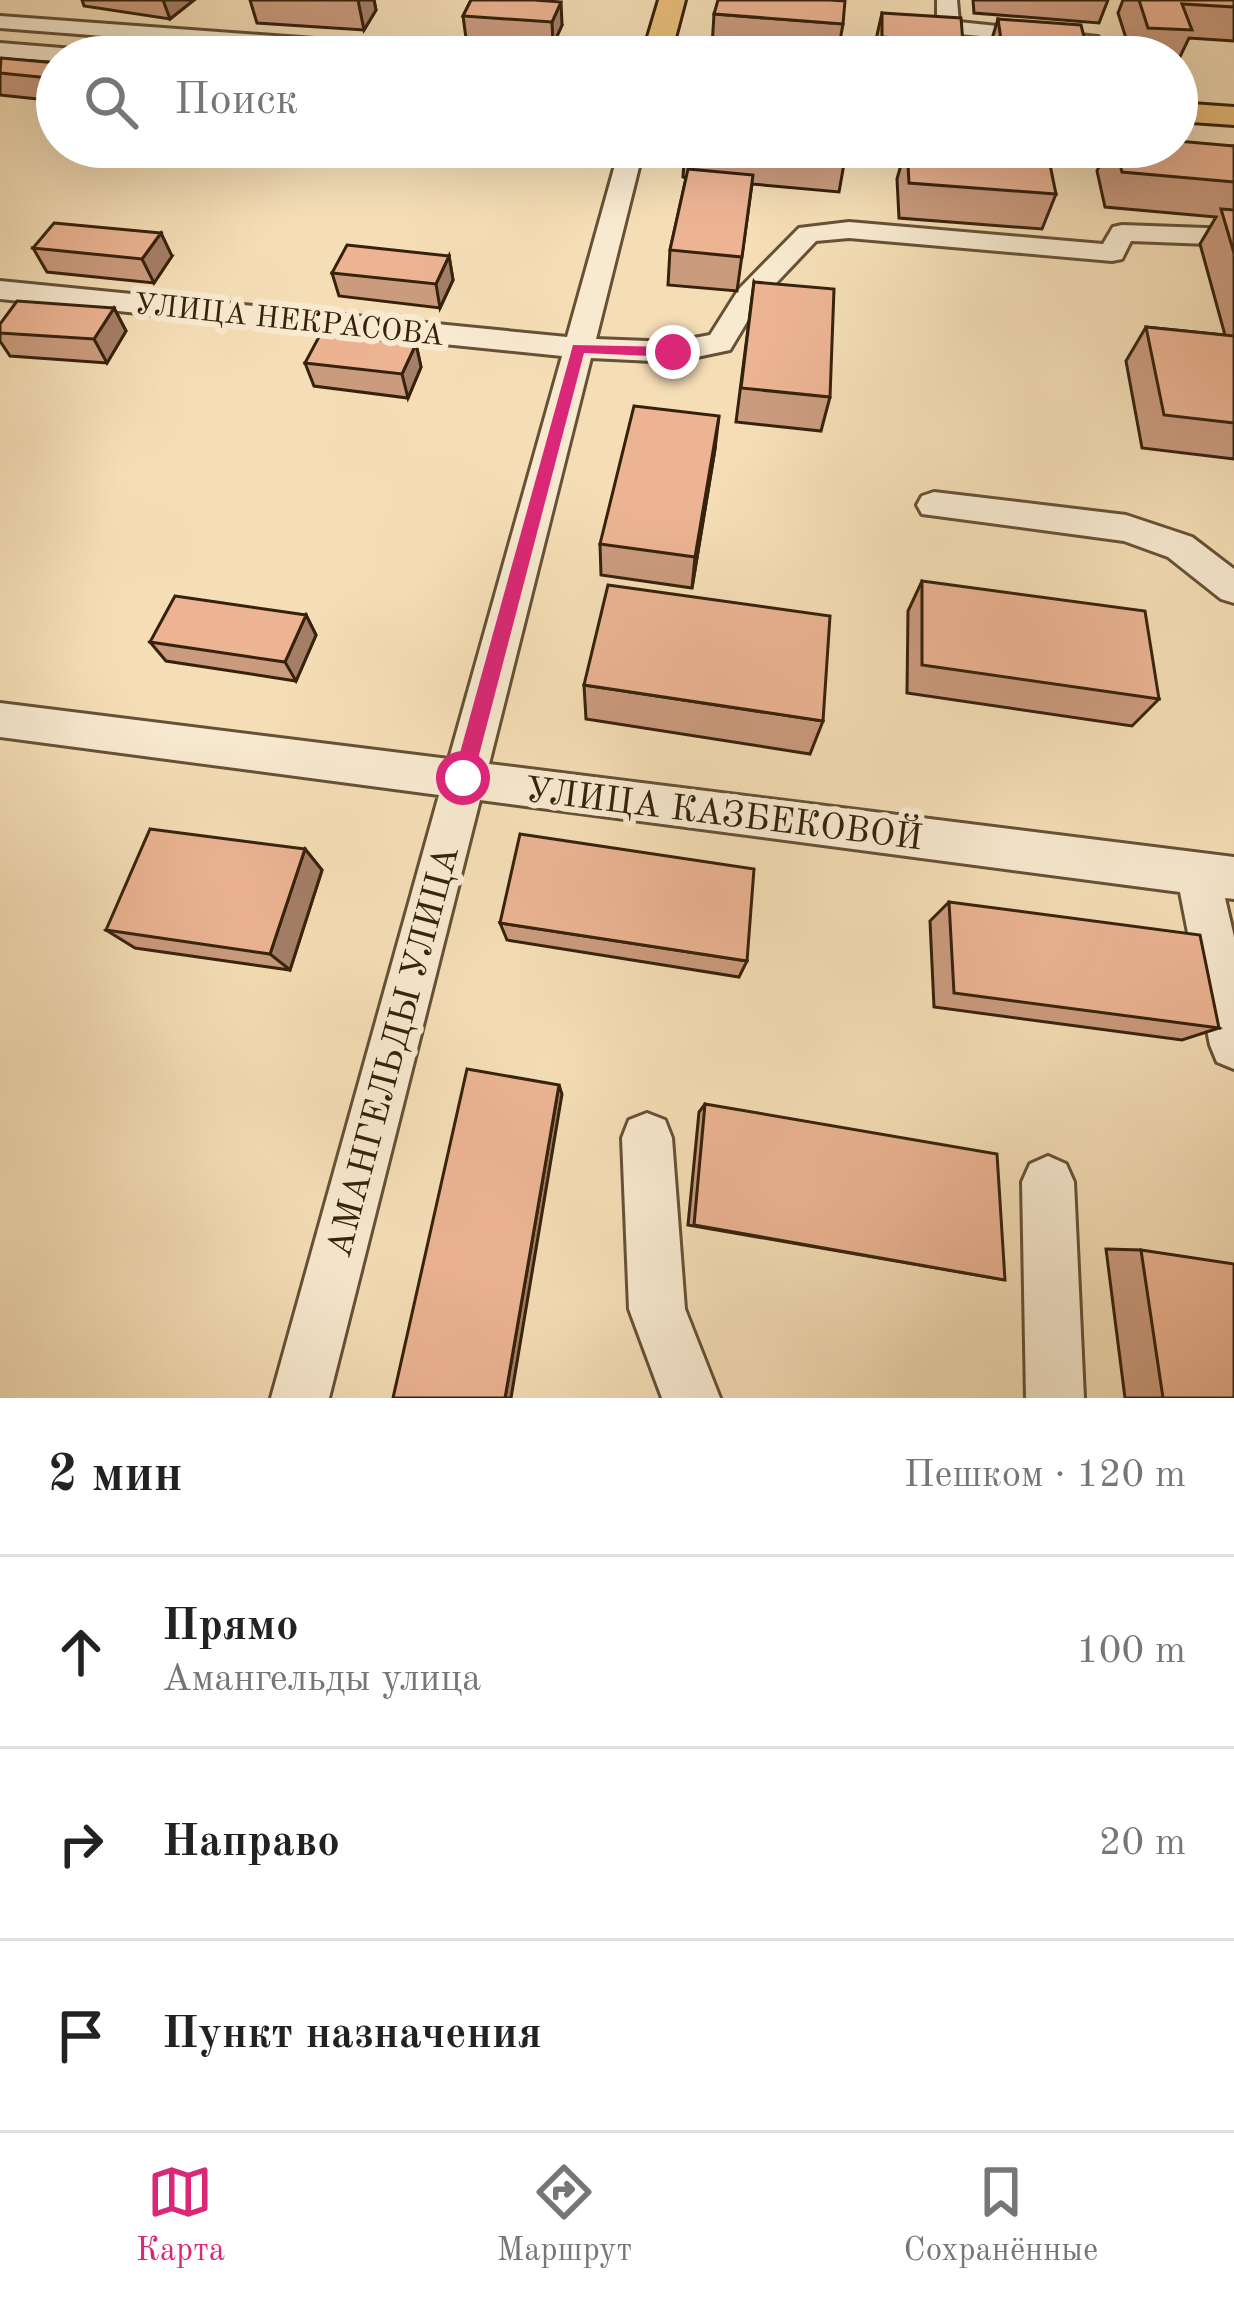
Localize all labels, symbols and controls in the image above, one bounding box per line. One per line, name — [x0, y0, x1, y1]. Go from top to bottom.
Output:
search box — [36, 36, 1198, 168]
icon: search — [78, 69, 144, 135]
text: Поиск — [174, 79, 298, 124]
street label: УЛИЦА НЕКРАСОВА — [132, 290, 445, 352]
route end — [646, 325, 700, 379]
route start — [436, 751, 490, 805]
street label: УЛИЦА КАЗБЕКОВОЙ — [523, 766, 925, 858]
street label: АМАНГЕЛЬДЫ УЛИЦА — [323, 842, 467, 1262]
text: 2 мин — [48, 1451, 183, 1502]
text: Пешком · 120 m — [904, 1456, 1186, 1495]
text: Прямо — [162, 1605, 299, 1650]
icon: ahead — [48, 1619, 114, 1685]
text: 100 m — [1076, 1632, 1186, 1671]
text: Амангельды улица — [162, 1660, 481, 1699]
icon: right — [48, 1811, 114, 1877]
text: Направо — [162, 1821, 340, 1866]
text: 20 m — [1099, 1824, 1186, 1863]
icon: arrive — [48, 2003, 114, 2069]
text: Пункт назначения — [162, 2013, 542, 2058]
tab: Карта — [136, 2159, 225, 2272]
tab: Маршрут — [497, 2159, 632, 2272]
tab: Сохранённые — [904, 2159, 1098, 2272]

